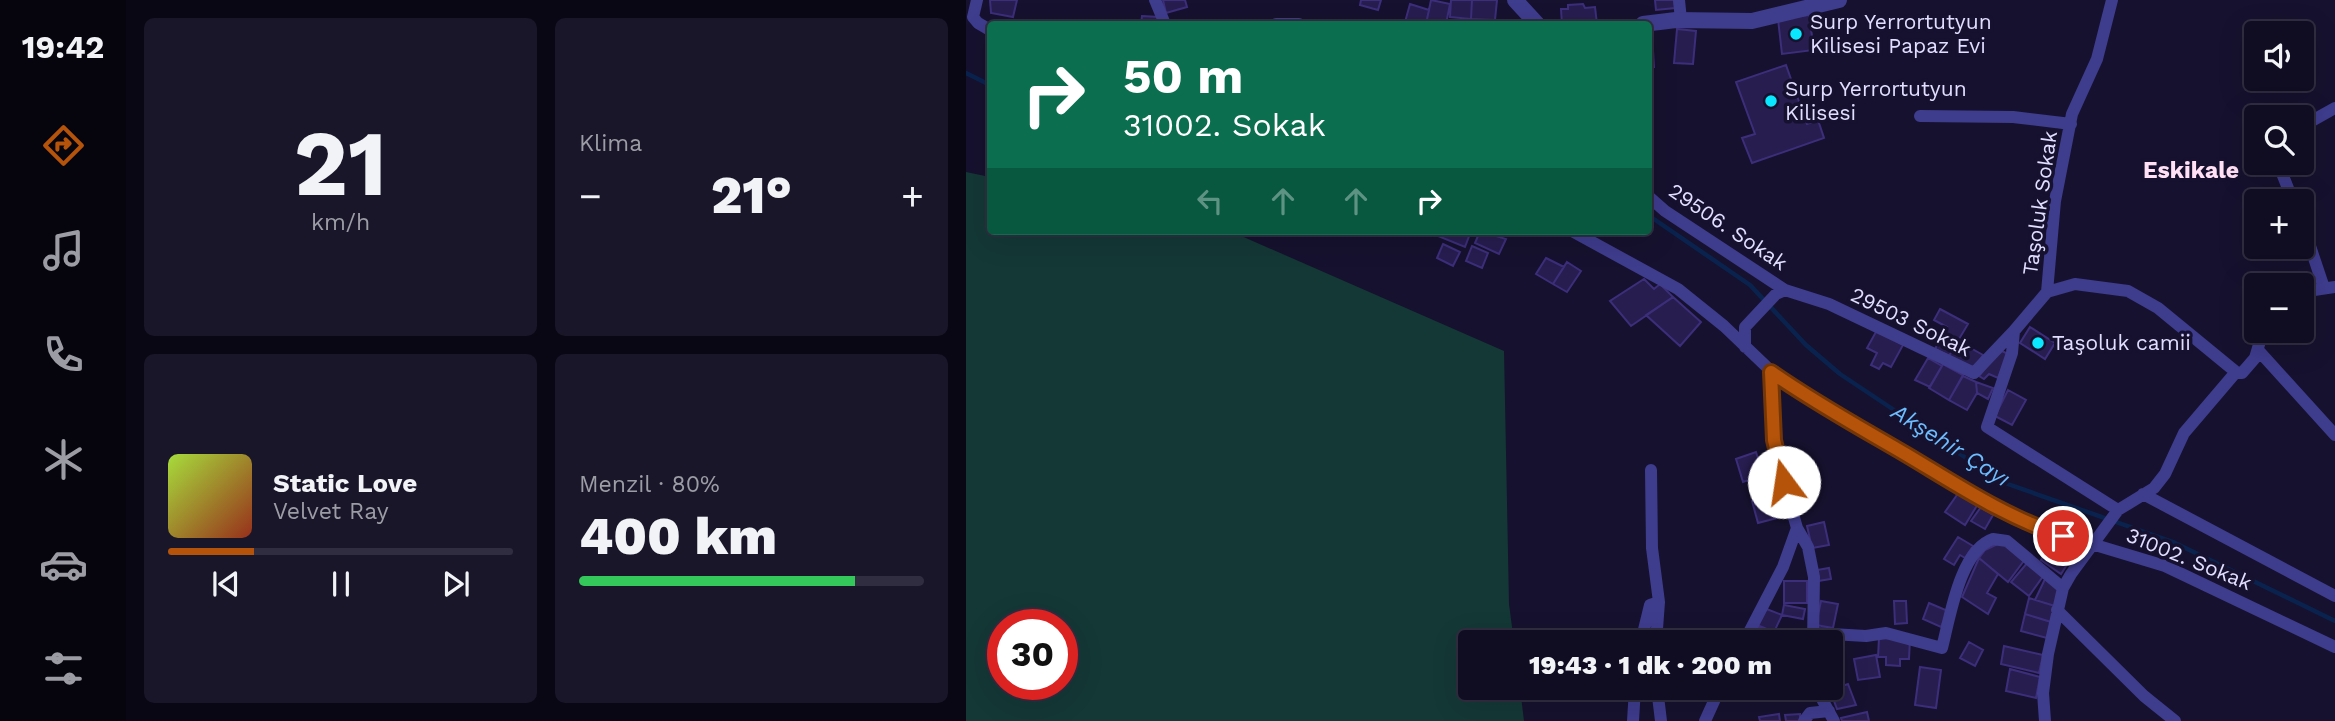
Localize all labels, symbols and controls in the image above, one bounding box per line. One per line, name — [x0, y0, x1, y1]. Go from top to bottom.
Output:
place label: Surp Yerrortutyun Kilisesi Papaz Evi — [1810, 9, 1992, 58]
map controls — [2244, 21, 2314, 343]
button: sound — [2244, 21, 2314, 91]
marker: Surp Yerrortutyun Kilisesi Papaz Evi — [1788, 26, 1804, 42]
text: 19:42 — [22, 28, 104, 66]
text: 50 m — [1123, 47, 1243, 105]
icon: right — [1008, 49, 1099, 140]
place label: Surp Yerrortutyun Kilisesi — [1785, 76, 1967, 125]
marker: Surp Yerrortutyun Kilisesi — [1763, 93, 1779, 109]
button: search — [2244, 105, 2314, 175]
text: 31002. Sokak — [1123, 106, 1326, 144]
text: 21 — [294, 110, 387, 217]
icon: directions — [39, 121, 88, 170]
street label: Taşoluk Sokak — [2017, 129, 2062, 277]
text: Klima — [579, 130, 642, 157]
district label: Eskikale — [2143, 157, 2239, 184]
text: 21° — [711, 165, 792, 226]
text: − — [579, 174, 602, 218]
text: + — [901, 174, 924, 218]
street label: 29506. Sokak — [1664, 178, 1792, 275]
icon: left — [1191, 182, 1229, 220]
icon: ahead — [1264, 182, 1302, 220]
icon: ahead — [1337, 182, 1375, 220]
icon: right — [1410, 182, 1448, 220]
button: + — [2244, 189, 2314, 259]
text: km/h — [311, 209, 370, 236]
icon: music — [39, 226, 88, 275]
button: − — [2244, 273, 2314, 343]
street label: 29503 Sokak — [1847, 282, 1976, 362]
icon: phone — [39, 330, 88, 379]
place label: Taşoluk camii — [2052, 330, 2191, 355]
marker: Taşoluk camii — [2030, 335, 2046, 351]
water label: Akşehir Çayı — [1886, 398, 2015, 493]
icon: climate — [39, 435, 88, 484]
position arrow — [1747, 445, 1821, 519]
text: Static Love — [273, 468, 417, 498]
text: Menzil · 80% — [579, 471, 720, 498]
text: Velvet Ray — [273, 498, 389, 525]
text: 400 km — [579, 506, 777, 567]
pin — [2033, 506, 2093, 566]
icon: arrive — [2044, 517, 2082, 555]
street label: 31002. Sokak — [2123, 522, 2256, 595]
icon: car — [39, 540, 88, 589]
icon: previous — [207, 565, 245, 603]
icon: pause — [322, 565, 360, 603]
icon: next — [437, 565, 475, 603]
speed limit sign: 30 — [987, 609, 1078, 700]
icon: filters — [39, 644, 88, 693]
text: 19:43 · 1 dk · 200 m — [1529, 650, 1772, 680]

